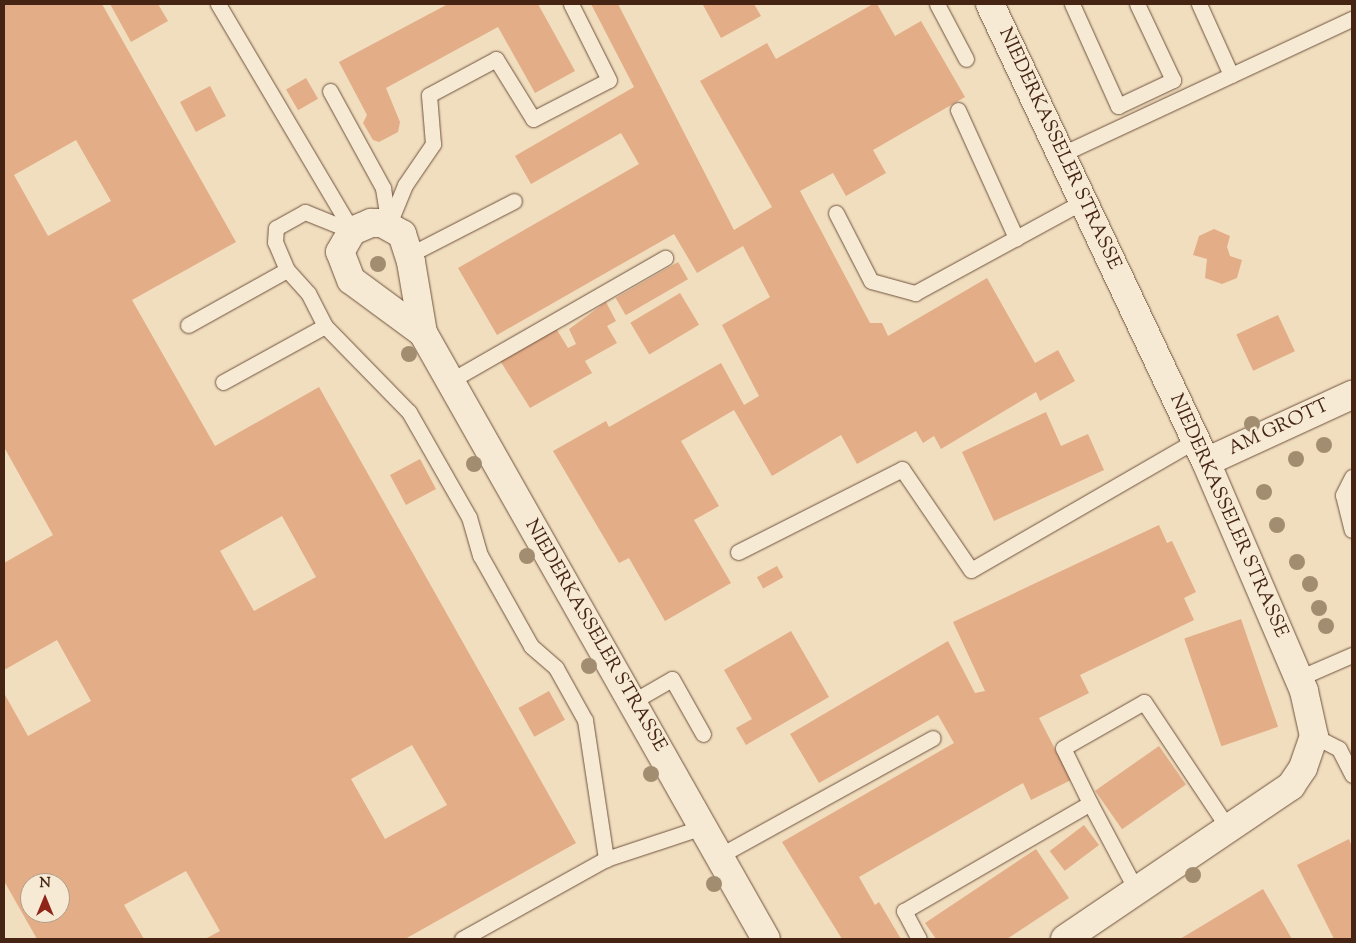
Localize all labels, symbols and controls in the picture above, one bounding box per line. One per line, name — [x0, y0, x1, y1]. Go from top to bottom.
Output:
street label: NIEDERKASSELER STRASSE — [993, 24, 1125, 274]
street label: NIEDERKASSELER STRASSE — [1164, 391, 1292, 641]
street label: AM GROTT — [1225, 395, 1333, 461]
street label: NIEDERKASSELER STRASSE — [519, 516, 671, 756]
north arrow — [20, 873, 70, 923]
text: N — [39, 874, 51, 894]

